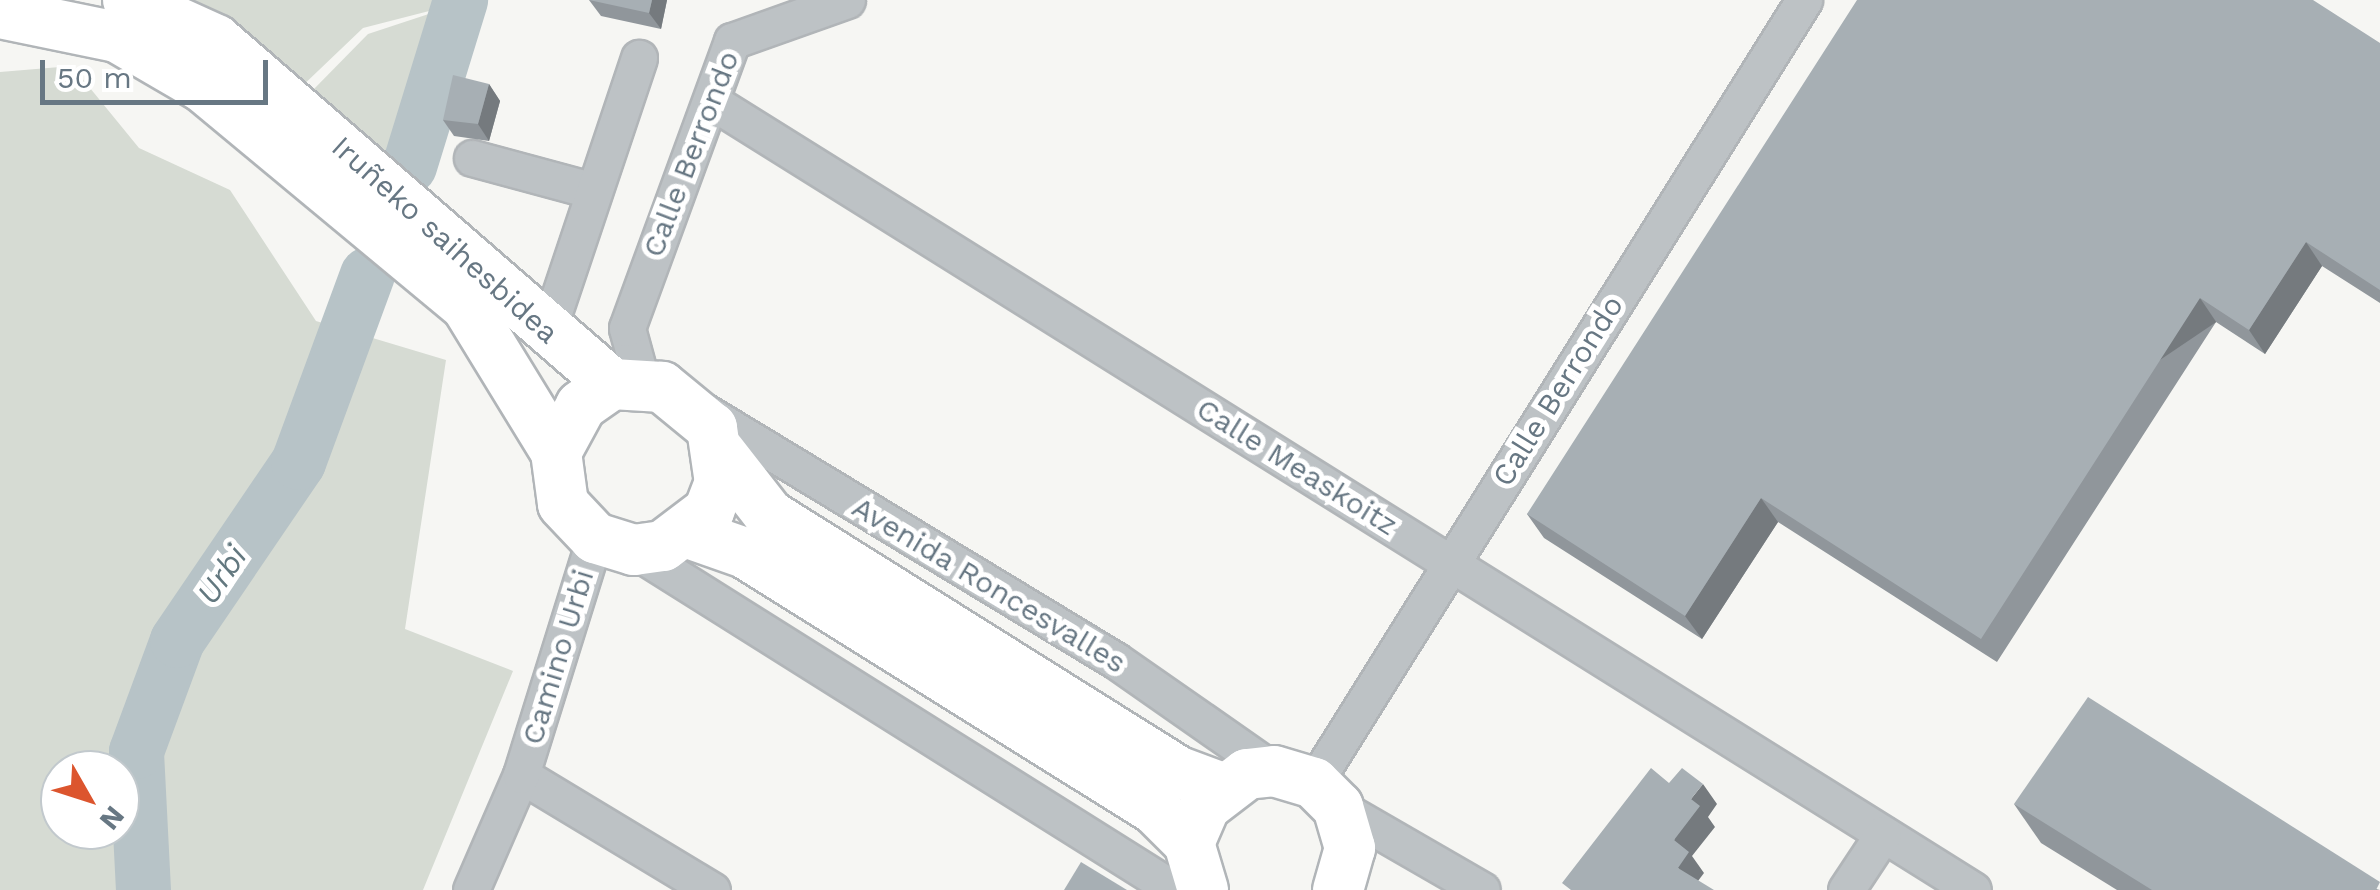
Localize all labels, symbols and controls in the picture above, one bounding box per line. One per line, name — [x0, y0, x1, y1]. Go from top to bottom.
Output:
scale bar — [45, 40, 272, 102]
street label: Calle Berrondo — [635, 46, 747, 262]
text: 50 m — [57, 60, 132, 95]
street label: Iruñeko saihesbidea — [324, 129, 566, 351]
street label: Calle Berrondo — [1485, 289, 1631, 493]
street label: Calle Measkoitz — [1190, 391, 1404, 543]
street label: Avenida Roncesvalles — [845, 489, 1133, 681]
water label: Urbi — [189, 538, 255, 612]
street label: Camino Urbi — [514, 565, 602, 749]
north arrow — [40, 750, 140, 850]
text: N — [93, 799, 132, 836]

